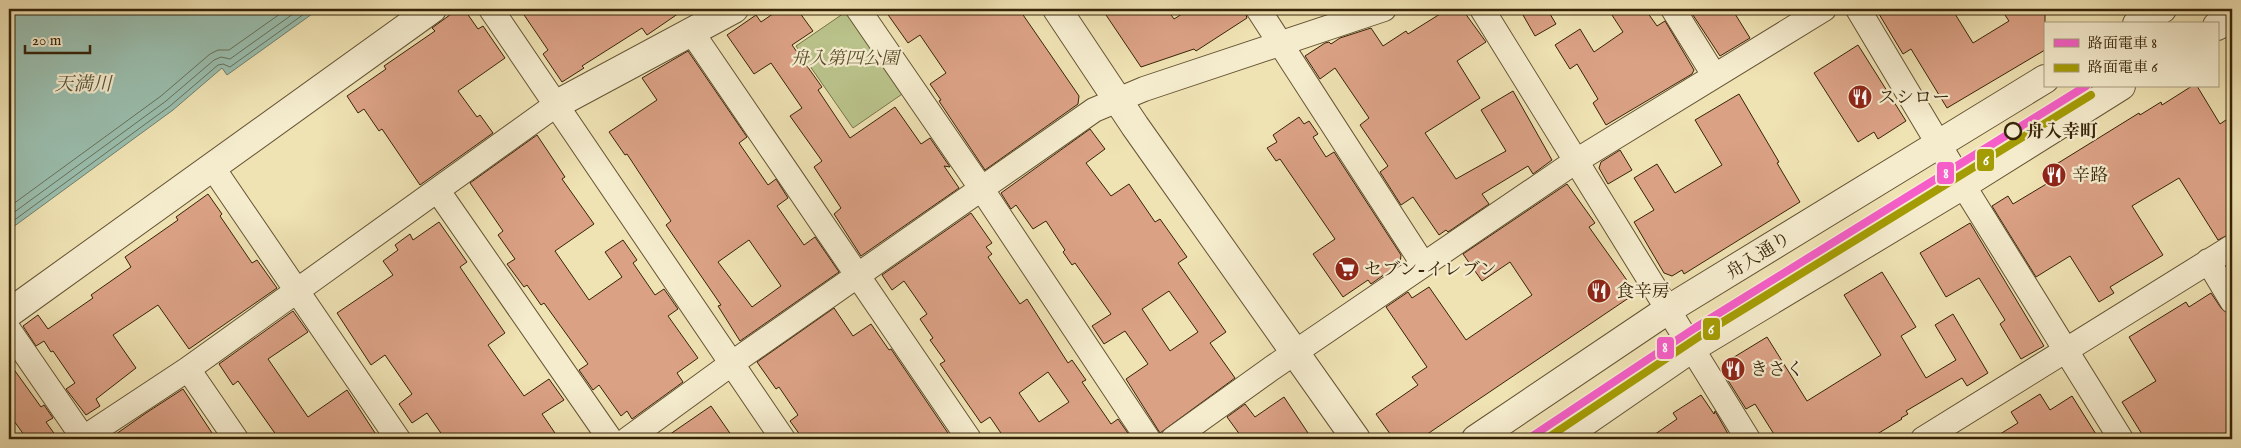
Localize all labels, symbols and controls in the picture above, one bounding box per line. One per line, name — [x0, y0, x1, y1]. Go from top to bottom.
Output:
scale bar — [25, 22, 90, 54]
legend — [2044, 22, 2218, 88]
text: 20 m — [32, 31, 62, 50]
text: 路面電車 8 — [2088, 34, 2157, 53]
park label: 舟入第四公園 — [791, 48, 902, 71]
text: 路面電車 6 — [2088, 58, 2158, 77]
water label: 天満川 — [54, 73, 113, 97]
restaurant icon: スシロー — [1847, 84, 1873, 110]
place label: スシロー — [1878, 87, 1950, 110]
place label: 舟入幸町 — [2026, 121, 2098, 144]
marker: 舟入幸町 — [2004, 122, 2022, 140]
line badge: 6 — [1976, 148, 1995, 172]
text: 6 — [1983, 152, 1990, 170]
line badge: 8 — [1936, 161, 1955, 185]
restaurant icon: 辛路 — [2041, 162, 2067, 188]
text: 8 — [1943, 165, 1949, 183]
place label: 辛路 — [2072, 165, 2108, 188]
street label: 舟入通り — [1722, 227, 1795, 285]
supermarket icon: セブン-イレブン — [1334, 256, 1360, 282]
place label: セブン-イレブン — [1364, 259, 1497, 282]
restaurant icon: 食辛房 — [1586, 278, 1612, 304]
place label: 食辛房 — [1616, 281, 1670, 304]
line badge: 6 — [1702, 317, 1721, 341]
text: 6 — [1708, 321, 1715, 339]
line badge: 8 — [1656, 336, 1675, 360]
text: 8 — [1662, 339, 1668, 357]
restaurant icon: きさく — [1720, 356, 1746, 382]
place label: きさく — [1750, 359, 1804, 382]

